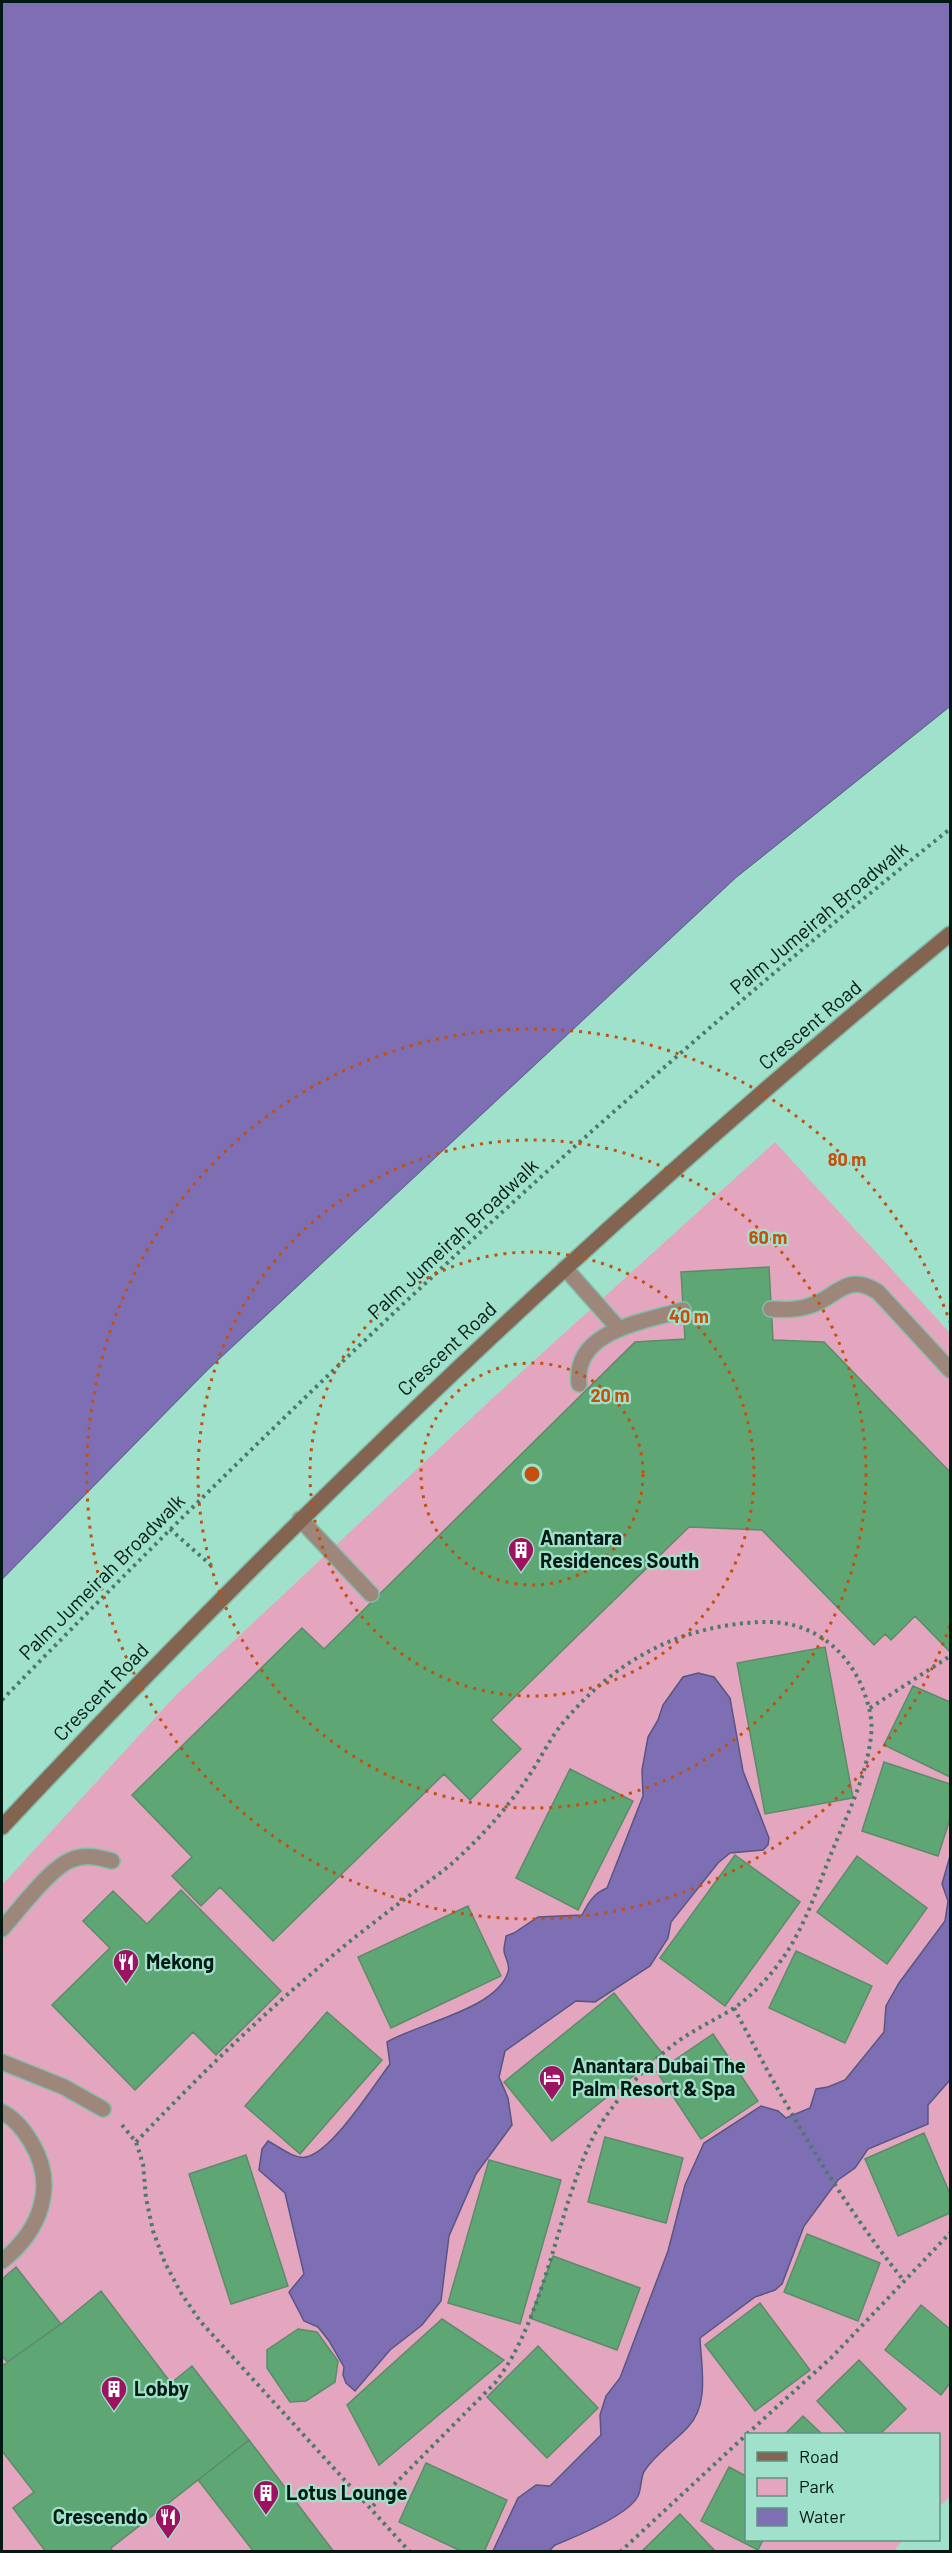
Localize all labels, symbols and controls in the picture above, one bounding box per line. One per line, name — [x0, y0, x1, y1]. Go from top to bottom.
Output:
street label: Palm Jumeirah Broadwalk — [725, 836, 912, 999]
street label: Crescent Road — [753, 974, 866, 1074]
text: 80 m — [828, 1148, 866, 1170]
street label: Palm Jumeirah Broadwalk — [362, 1153, 543, 1324]
text: 60 m — [749, 1226, 787, 1248]
street label: Crescent Road — [392, 1296, 501, 1400]
text: 40 m — [669, 1305, 709, 1327]
text: 20 m — [591, 1384, 629, 1406]
centre of rings — [522, 1464, 542, 1484]
street label: Palm Jumeirah Broadwalk — [13, 1488, 189, 1664]
place label: Anantara Residences South — [540, 1525, 699, 1572]
building icon: Anantara Residences South — [506, 1535, 536, 1573]
street label: Crescent Road — [48, 1637, 153, 1745]
restaurant icon: Mekong — [111, 1947, 141, 1985]
place label: Mekong — [146, 1949, 214, 1973]
place label: Anantara Dubai The Palm Resort & Spa — [572, 2053, 746, 2100]
hotel icon: Anantara Dubai The Palm Resort & Spa — [537, 2063, 567, 2101]
building icon: Lobby — [99, 2374, 129, 2412]
place label: Lobby — [134, 2376, 189, 2400]
legend — [745, 2433, 940, 2541]
text: Road — [799, 2445, 839, 2467]
text: Park — [799, 2475, 834, 2497]
building icon: Lotus Lounge — [251, 2478, 281, 2516]
place label: Lotus Lounge — [286, 2480, 407, 2504]
restaurant icon: Crescendo — [153, 2502, 183, 2540]
place label: Crescendo — [53, 2504, 148, 2528]
text: Water — [799, 2505, 846, 2527]

